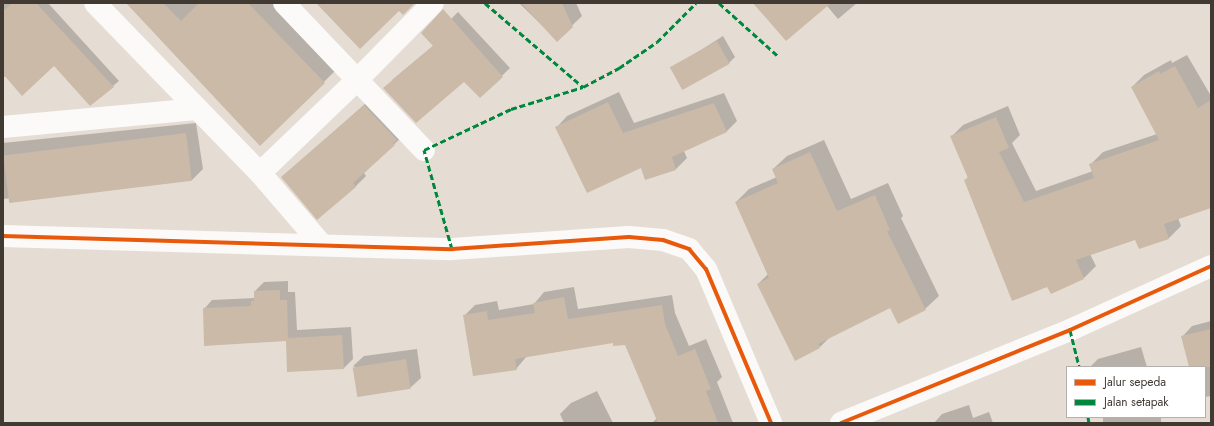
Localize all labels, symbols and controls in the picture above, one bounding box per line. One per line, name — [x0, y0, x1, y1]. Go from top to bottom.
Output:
legend — [1066, 366, 1206, 418]
text: Jalur sepeda — [1104, 373, 1166, 391]
text: Jalan setapak — [1104, 393, 1169, 411]

